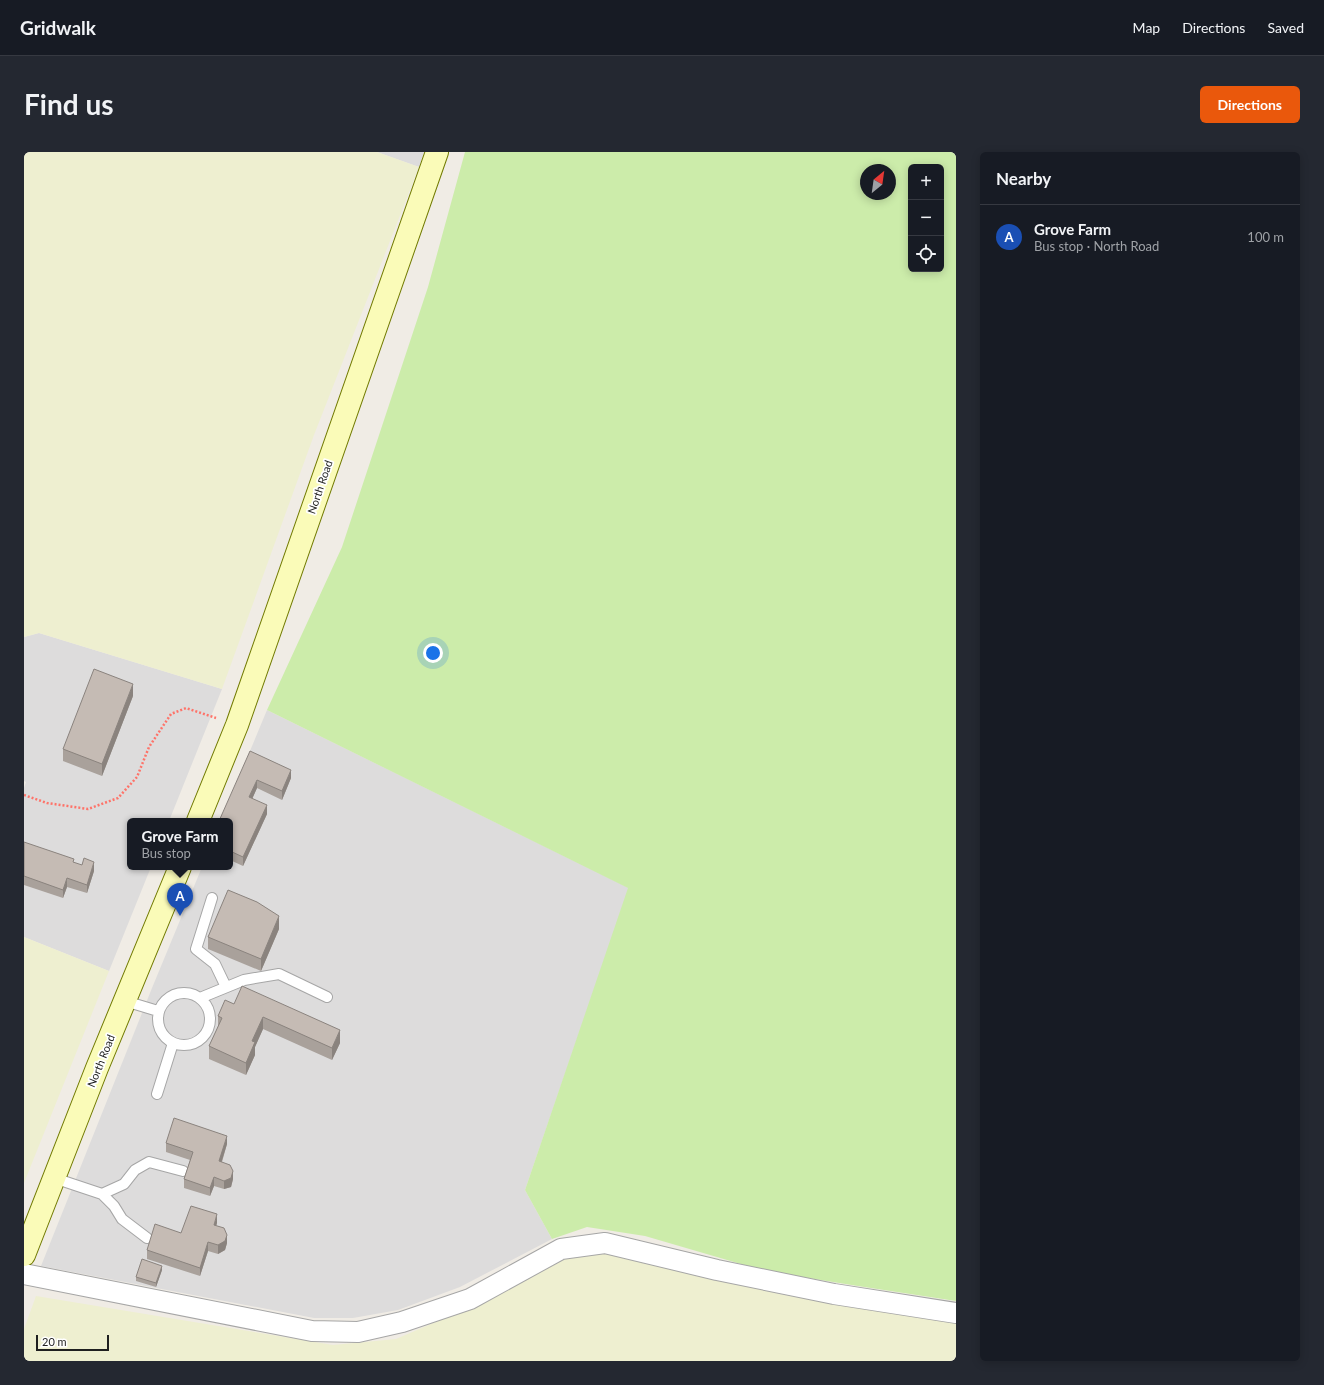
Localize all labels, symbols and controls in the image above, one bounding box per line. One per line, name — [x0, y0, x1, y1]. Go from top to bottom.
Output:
text: Gridwalk — [20, 16, 96, 39]
text: Map — [1133, 19, 1160, 36]
text: Directions — [1182, 19, 1245, 36]
text: Saved — [1267, 19, 1304, 36]
button: Directions — [1200, 86, 1300, 123]
text: Find us — [24, 87, 114, 121]
north arrow — [860, 164, 896, 200]
map controls — [908, 164, 944, 272]
button: + — [908, 164, 944, 200]
text: Nearby — [996, 168, 1051, 189]
button: − — [908, 200, 944, 236]
text: Grove Farm — [1034, 220, 1111, 238]
text: A — [1004, 229, 1014, 245]
text: 100 m — [1247, 229, 1284, 245]
button: locate — [908, 236, 944, 272]
text: Bus stop · North Road — [1034, 238, 1159, 254]
street label: North Road — [304, 458, 335, 515]
your location — [423, 643, 443, 663]
popup — [127, 818, 233, 870]
text: Grove Farm — [141, 827, 219, 845]
text: Bus stop — [141, 845, 191, 861]
pin: A — [167, 883, 193, 916]
street label: North Road — [84, 1033, 117, 1089]
scale bar — [36, 1333, 109, 1352]
text: 20 m — [42, 1335, 67, 1348]

